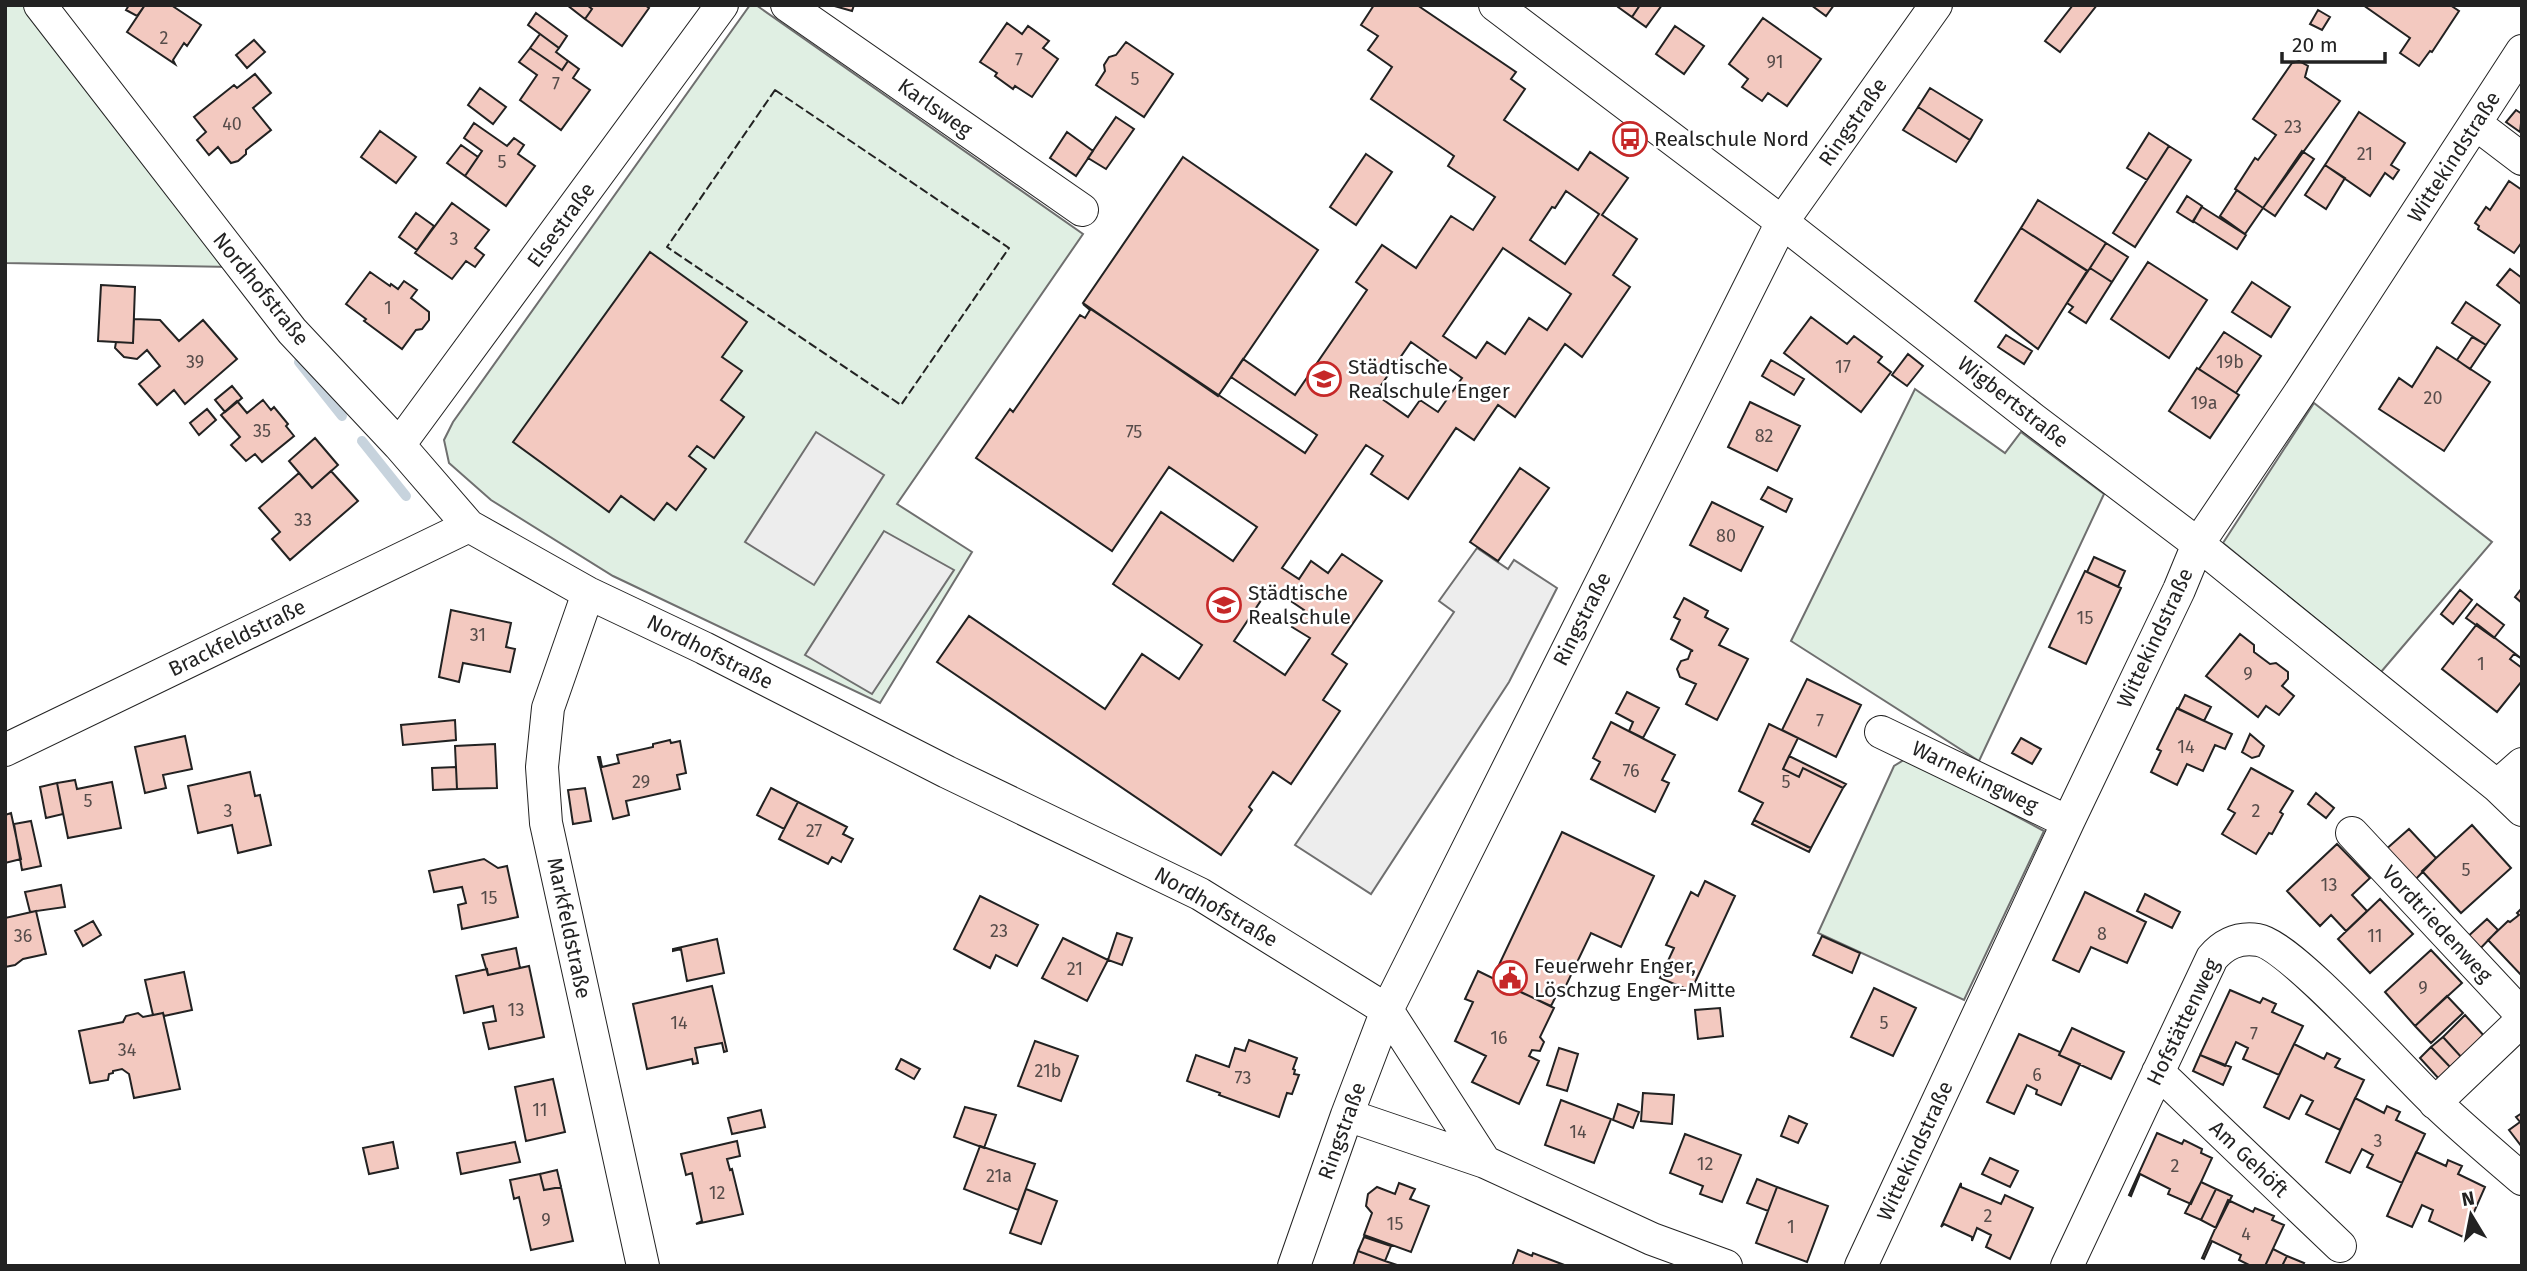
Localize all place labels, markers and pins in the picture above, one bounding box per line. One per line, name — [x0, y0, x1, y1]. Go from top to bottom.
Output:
bus stop icon: Realschule Nord — [1611, 120, 1649, 158]
place label: Realschule Nord — [1654, 126, 1809, 152]
place label: Städtische Realschule Enger — [1348, 354, 1510, 404]
school or university icon: Städtische Realschule Enger — [1305, 360, 1343, 398]
place label: Städtische Realschule — [1248, 580, 1351, 630]
school or university icon: Städtische Realschule — [1205, 586, 1243, 624]
place label: Feuerwehr Enger, Löschzug Enger-Mitte — [1534, 953, 1736, 1003]
public building icon: Feuerwehr Enger, Löschzug Enger-Mitte — [1491, 959, 1529, 997]

